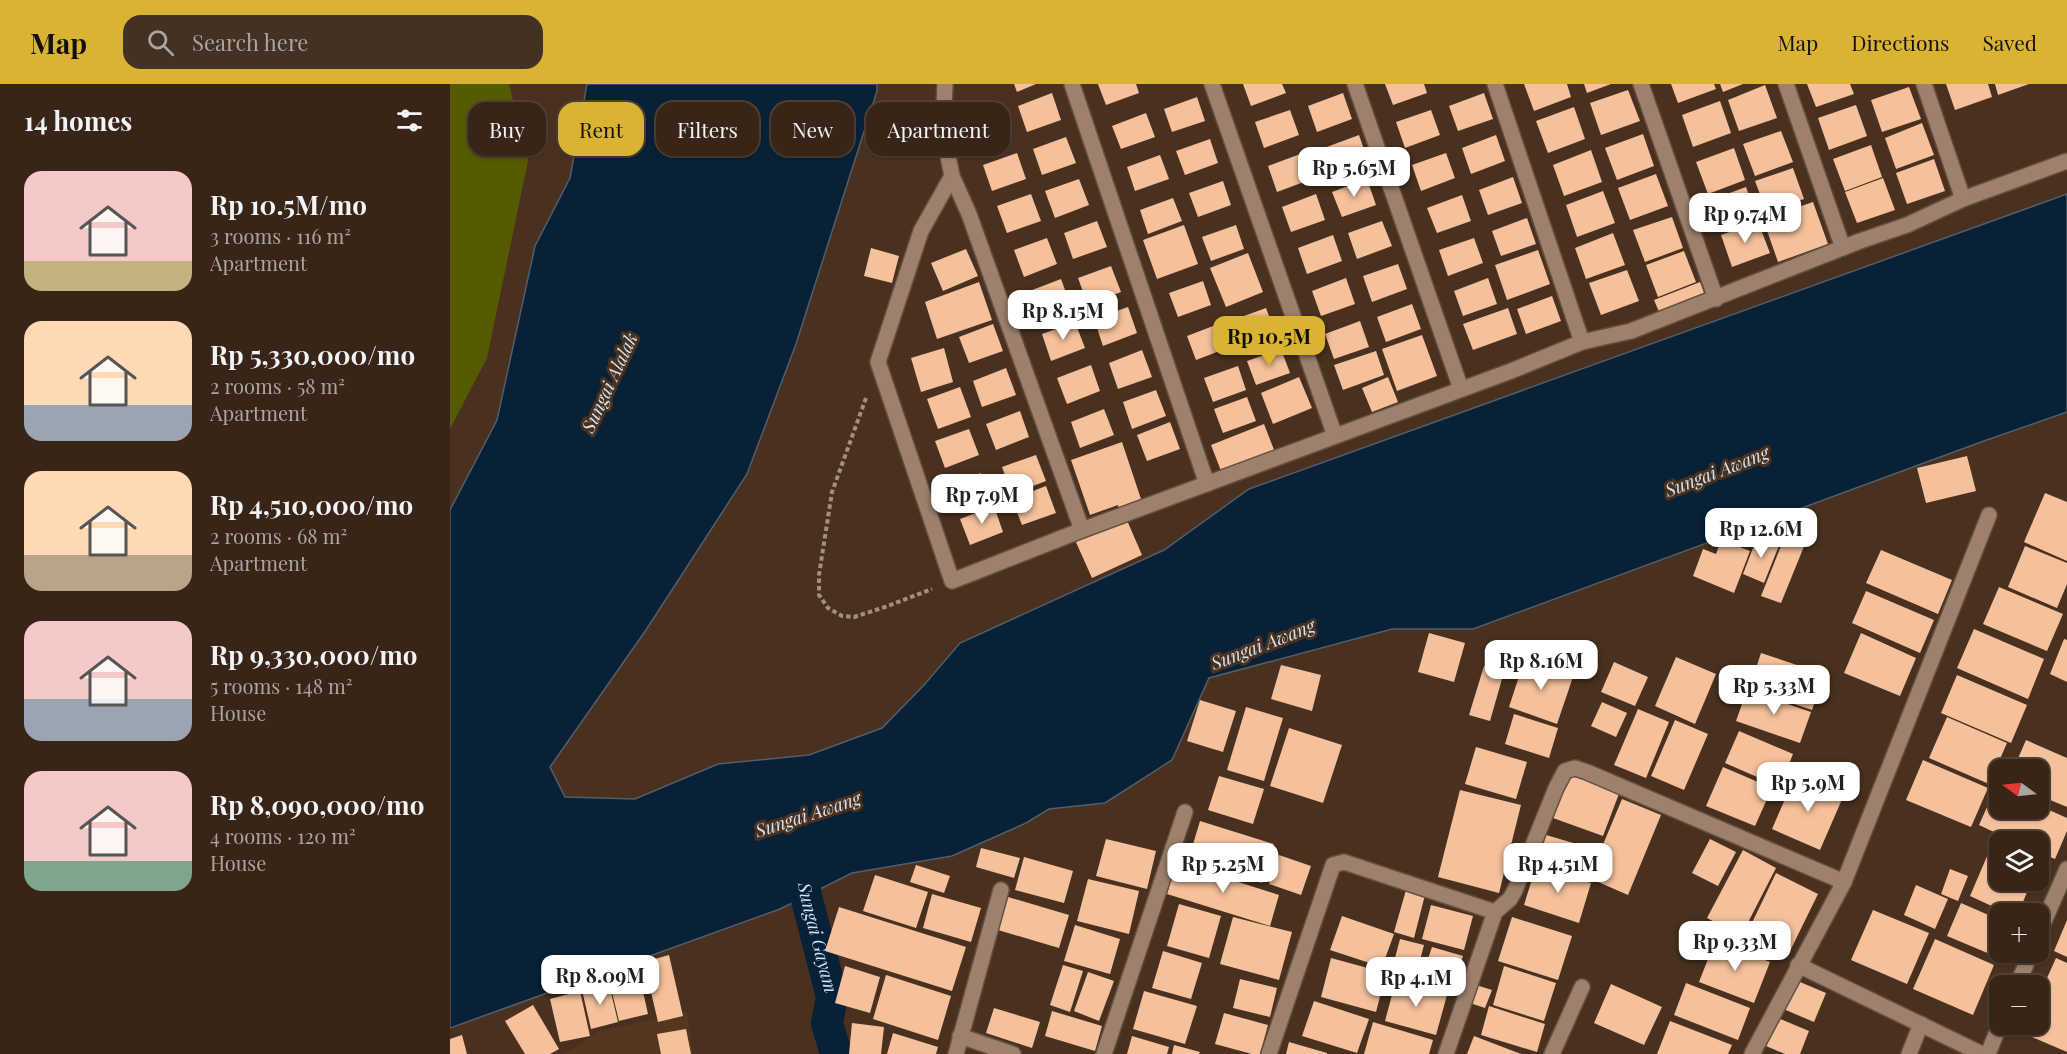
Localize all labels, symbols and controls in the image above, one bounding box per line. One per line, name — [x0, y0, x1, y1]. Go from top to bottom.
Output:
search box — [123, 15, 543, 69]
text: Map — [30, 24, 87, 61]
icon: search — [144, 26, 177, 59]
text: Search here — [192, 27, 308, 57]
text: Map — [1777, 28, 1818, 56]
text: Directions — [1851, 28, 1949, 56]
text: Saved — [1982, 28, 2037, 56]
chip: Buy — [468, 102, 546, 156]
chip: Rent — [558, 102, 644, 156]
chip: Filters — [656, 102, 759, 156]
chip: New — [771, 102, 854, 156]
chip: Apartment — [866, 102, 1010, 156]
text: 14 homes — [24, 103, 132, 138]
icon: filters — [393, 104, 426, 137]
pin: Rp 5.65M — [1292, 147, 1416, 198]
text: Rp 5.65M — [1312, 153, 1396, 180]
text: Rp 10.5M/mo — [210, 187, 367, 222]
pin: Rp 9.74M — [1683, 193, 1807, 244]
icon: home — [72, 195, 144, 267]
text: Rp 9.74M — [1703, 199, 1787, 226]
text: 3 rooms · 116 m² — [210, 222, 351, 249]
text: Apartment — [210, 249, 307, 276]
pin: Rp 8.15M — [1001, 290, 1125, 341]
text: Rp 8.15M — [1022, 296, 1104, 323]
pin: Rp 10.5M — [1207, 316, 1331, 367]
text: Rp 10.5M — [1227, 322, 1311, 349]
water label: Sungai Alalak — [575, 329, 643, 437]
text: Rp 5,330,000/mo — [210, 337, 415, 372]
icon: home — [72, 345, 144, 417]
text: 2 rooms · 58 m² — [210, 372, 345, 399]
text: Apartment — [210, 399, 307, 426]
water label: Sungai Awang — [1660, 440, 1774, 502]
pin: Rp 7.9M — [927, 474, 1037, 525]
text: Rp 7.9M — [945, 480, 1019, 507]
text: Rp 4,510,000/mo — [210, 487, 413, 522]
icon: home — [72, 495, 144, 567]
pin: Rp 12.6M — [1699, 508, 1823, 559]
text: Rp 12.6M — [1719, 514, 1803, 541]
text: 2 rooms · 68 m² — [210, 522, 347, 549]
text: Apartment — [210, 549, 307, 576]
water label: Sungai Awang — [1206, 613, 1320, 675]
text: Rp 9,330,000/mo — [210, 637, 418, 672]
pin: Rp 8.16M — [1479, 640, 1603, 691]
icon: home — [72, 645, 144, 717]
text: Rp 8.16M — [1499, 646, 1583, 673]
pin: Rp 5.33M — [1712, 665, 1836, 716]
text: Rp 5.33M — [1733, 671, 1815, 698]
text: 5 rooms · 148 m² — [210, 672, 353, 699]
text: House — [210, 699, 266, 726]
north arrow — [1989, 759, 2049, 819]
map controls — [1989, 759, 2049, 1035]
pin: Rp 5.9M — [1753, 762, 1863, 813]
text: Rp 5.9M — [1771, 768, 1845, 795]
water label: Sungai Awang — [751, 785, 865, 843]
text: Rp 8,090,000/mo — [210, 787, 424, 822]
icon: home — [72, 795, 144, 867]
text: 4 rooms · 120 m² — [210, 822, 356, 849]
button: layers — [1989, 831, 2049, 891]
pin: Rp 5.25M — [1161, 843, 1285, 894]
pin: Rp 4.51M — [1496, 843, 1620, 894]
text: House — [210, 849, 266, 876]
text: Rp 5.25M — [1181, 849, 1265, 876]
text: Rp 4.51M — [1517, 849, 1599, 876]
water label: Sungai Gayam — [793, 880, 843, 995]
button: + — [1989, 903, 2049, 963]
pin: Rp 9.33M — [1673, 921, 1797, 972]
text: Rp 9.33M — [1693, 927, 1777, 954]
pin: Rp 8.09M — [538, 955, 662, 1006]
pin: Rp 4.1M — [1361, 957, 1471, 1008]
text: Rp 8.09M — [555, 961, 645, 988]
text: Rp 4.1M — [1380, 963, 1452, 990]
button: − — [1989, 975, 2049, 1035]

